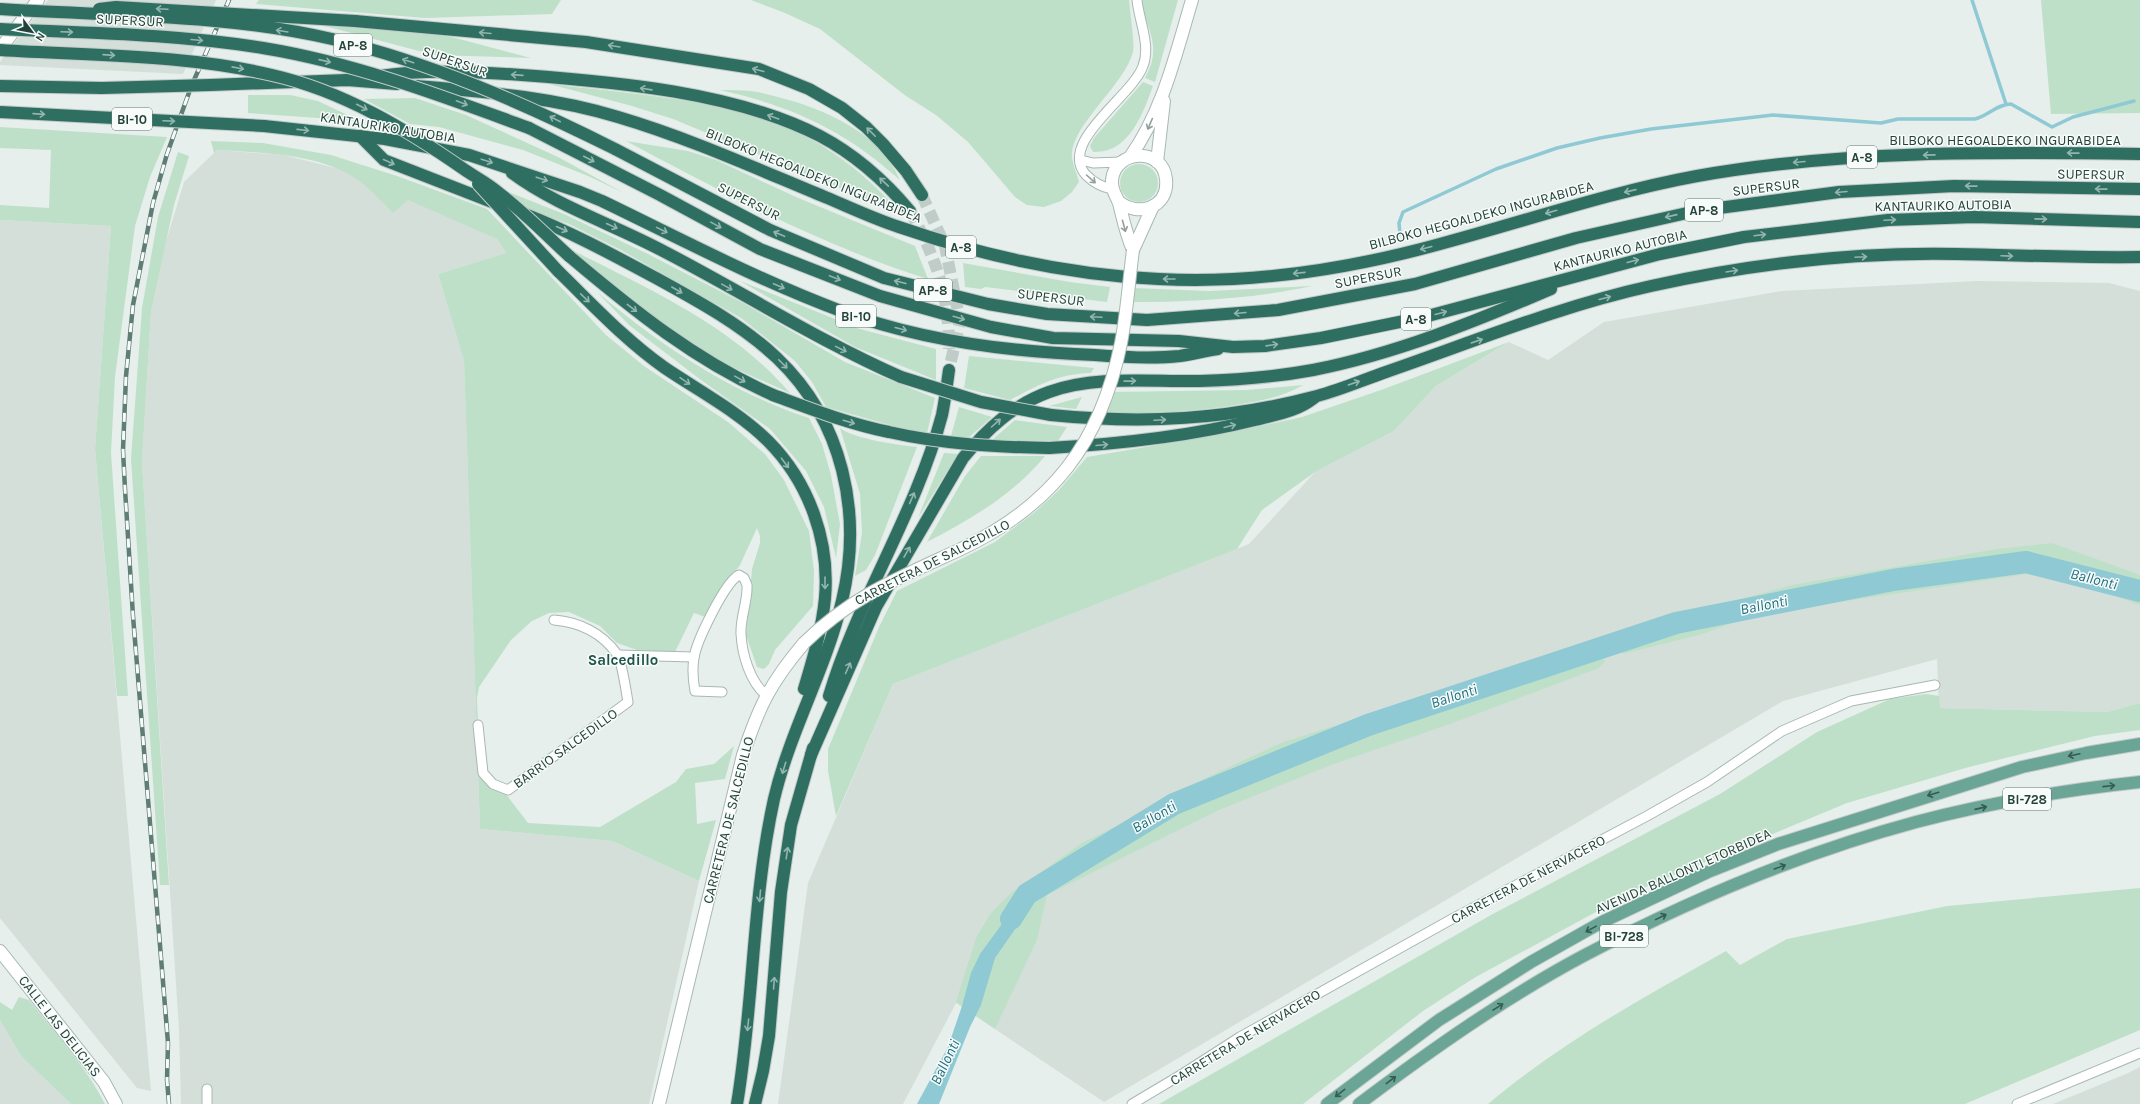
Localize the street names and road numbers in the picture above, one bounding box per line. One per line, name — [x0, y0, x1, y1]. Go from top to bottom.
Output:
street label: SUPERSUR — [96, 10, 164, 31]
road number: AP-8 — [334, 34, 372, 56]
street label: SUPERSUR — [420, 42, 490, 81]
road number: BI-10 — [112, 108, 152, 130]
street label: KANTAURIKO AUTOBIA — [319, 108, 457, 147]
street label: BILBOKO HEGOALDEKO INGURABIDEA — [703, 124, 924, 227]
street label: BILBOKO HEGOALDEKO INGURABIDEA — [1889, 132, 2121, 149]
road number: A-8 — [1847, 146, 1877, 168]
street label: SUPERSUR — [2057, 165, 2125, 184]
street label: SUPERSUR — [1731, 175, 1801, 200]
street label: BILBOKO HEGOALDEKO INGURABIDEA — [1367, 177, 1595, 254]
street label: SUPERSUR — [715, 178, 783, 224]
street label: KANTAURIKO AUTOBIA — [1874, 196, 2012, 215]
road number: AP-8 — [1685, 199, 1723, 221]
street label: KANTAURIKO AUTOBIA — [1552, 226, 1689, 275]
road number: A-8 — [946, 236, 976, 258]
street label: SUPERSUR — [1333, 263, 1403, 292]
road number: AP-8 — [914, 279, 952, 301]
street label: SUPERSUR — [1016, 285, 1086, 310]
road number: BI-10 — [836, 305, 876, 327]
road number: A-8 — [1401, 308, 1431, 330]
street label: CARRETERA DE SALCEDILLO — [852, 516, 1013, 609]
street label: BARRIO SALCEDILLO — [510, 705, 621, 792]
street label: CARRETERA DE SALCEDILLO — [699, 735, 758, 905]
road number: BI-728 — [2003, 788, 2051, 810]
street label: AVENIDA BALLONTI ETORBIDEA — [1593, 825, 1774, 918]
street label: CARRETERA DE NERVACERO — [1448, 831, 1608, 927]
road number: BI-728 — [1600, 925, 1648, 947]
street label: CALLE LAS DELICIAS — [15, 972, 104, 1080]
street label: CARRETERA DE NERVACERO — [1167, 986, 1324, 1089]

